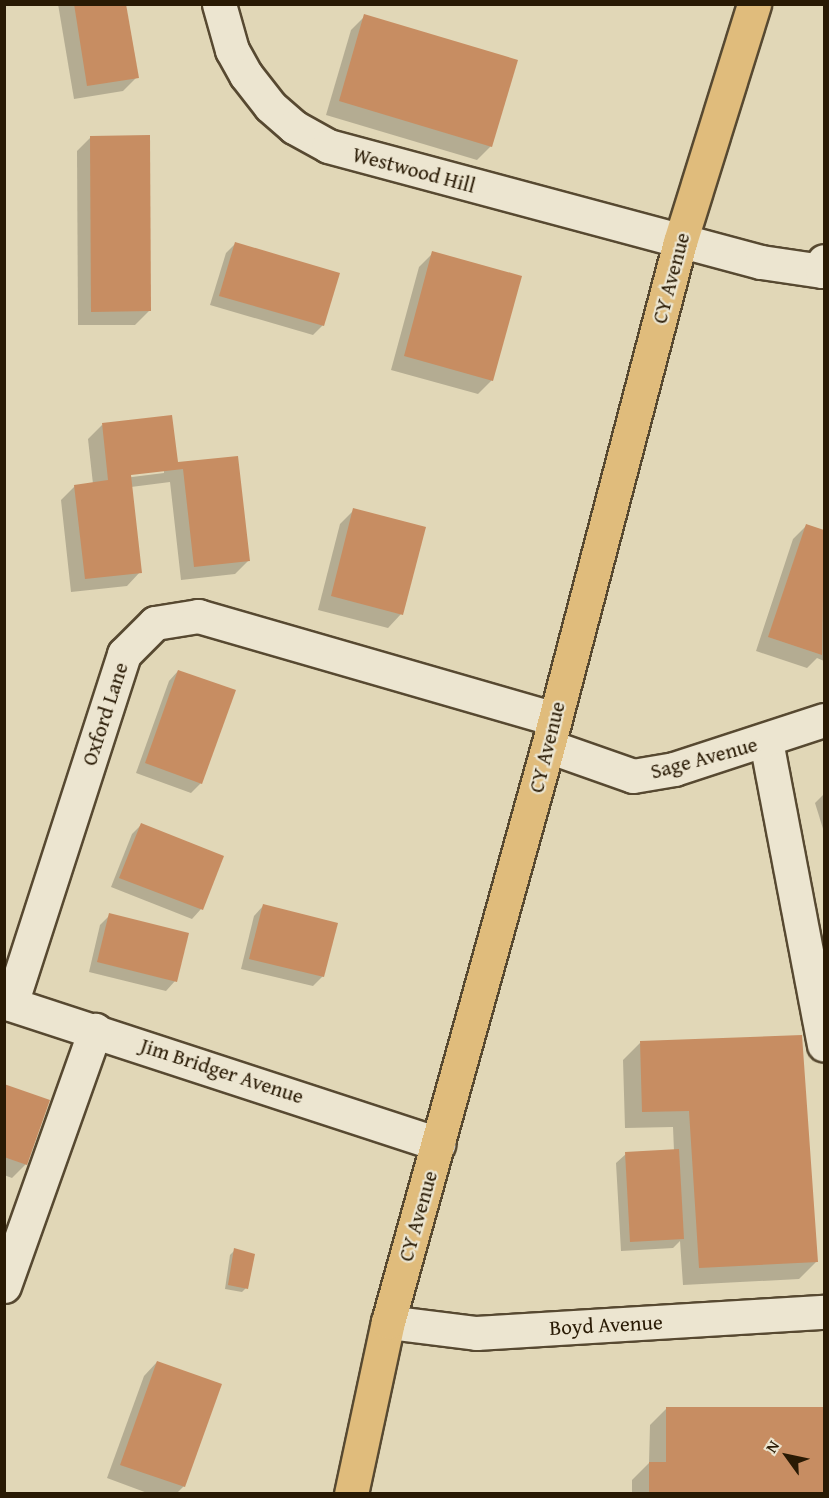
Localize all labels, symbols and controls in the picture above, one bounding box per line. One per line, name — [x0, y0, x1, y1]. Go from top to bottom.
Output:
street label: Westwood Hill — [350, 142, 478, 198]
street label: CY Avenue — [647, 230, 695, 326]
street label: Oxford Lane — [76, 659, 134, 769]
street label: CY Avenue — [524, 699, 570, 795]
street label: Sage Avenue — [648, 732, 760, 784]
street label: Jim Bridger Avenue — [137, 1033, 307, 1109]
street label: CY Avenue — [393, 1168, 443, 1264]
street label: Boyd Avenue — [549, 1309, 663, 1341]
north arrow — [757, 1426, 817, 1486]
text: N — [759, 1435, 785, 1457]

